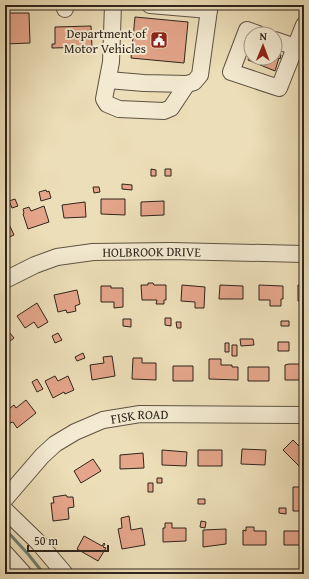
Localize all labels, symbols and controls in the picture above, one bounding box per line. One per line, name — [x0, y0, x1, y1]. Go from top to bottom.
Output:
place label: Department of Motor Vehicles — [64, 24, 148, 58]
north arrow — [243, 26, 283, 66]
text: N — [259, 28, 268, 44]
public building icon: Department of Motor Vehicles — [149, 30, 169, 50]
street label: HOLBROOK DRIVE — [102, 241, 202, 261]
street label: FISK ROAD — [109, 404, 169, 428]
scale bar — [28, 527, 108, 553]
text: 50 m — [34, 532, 58, 549]

